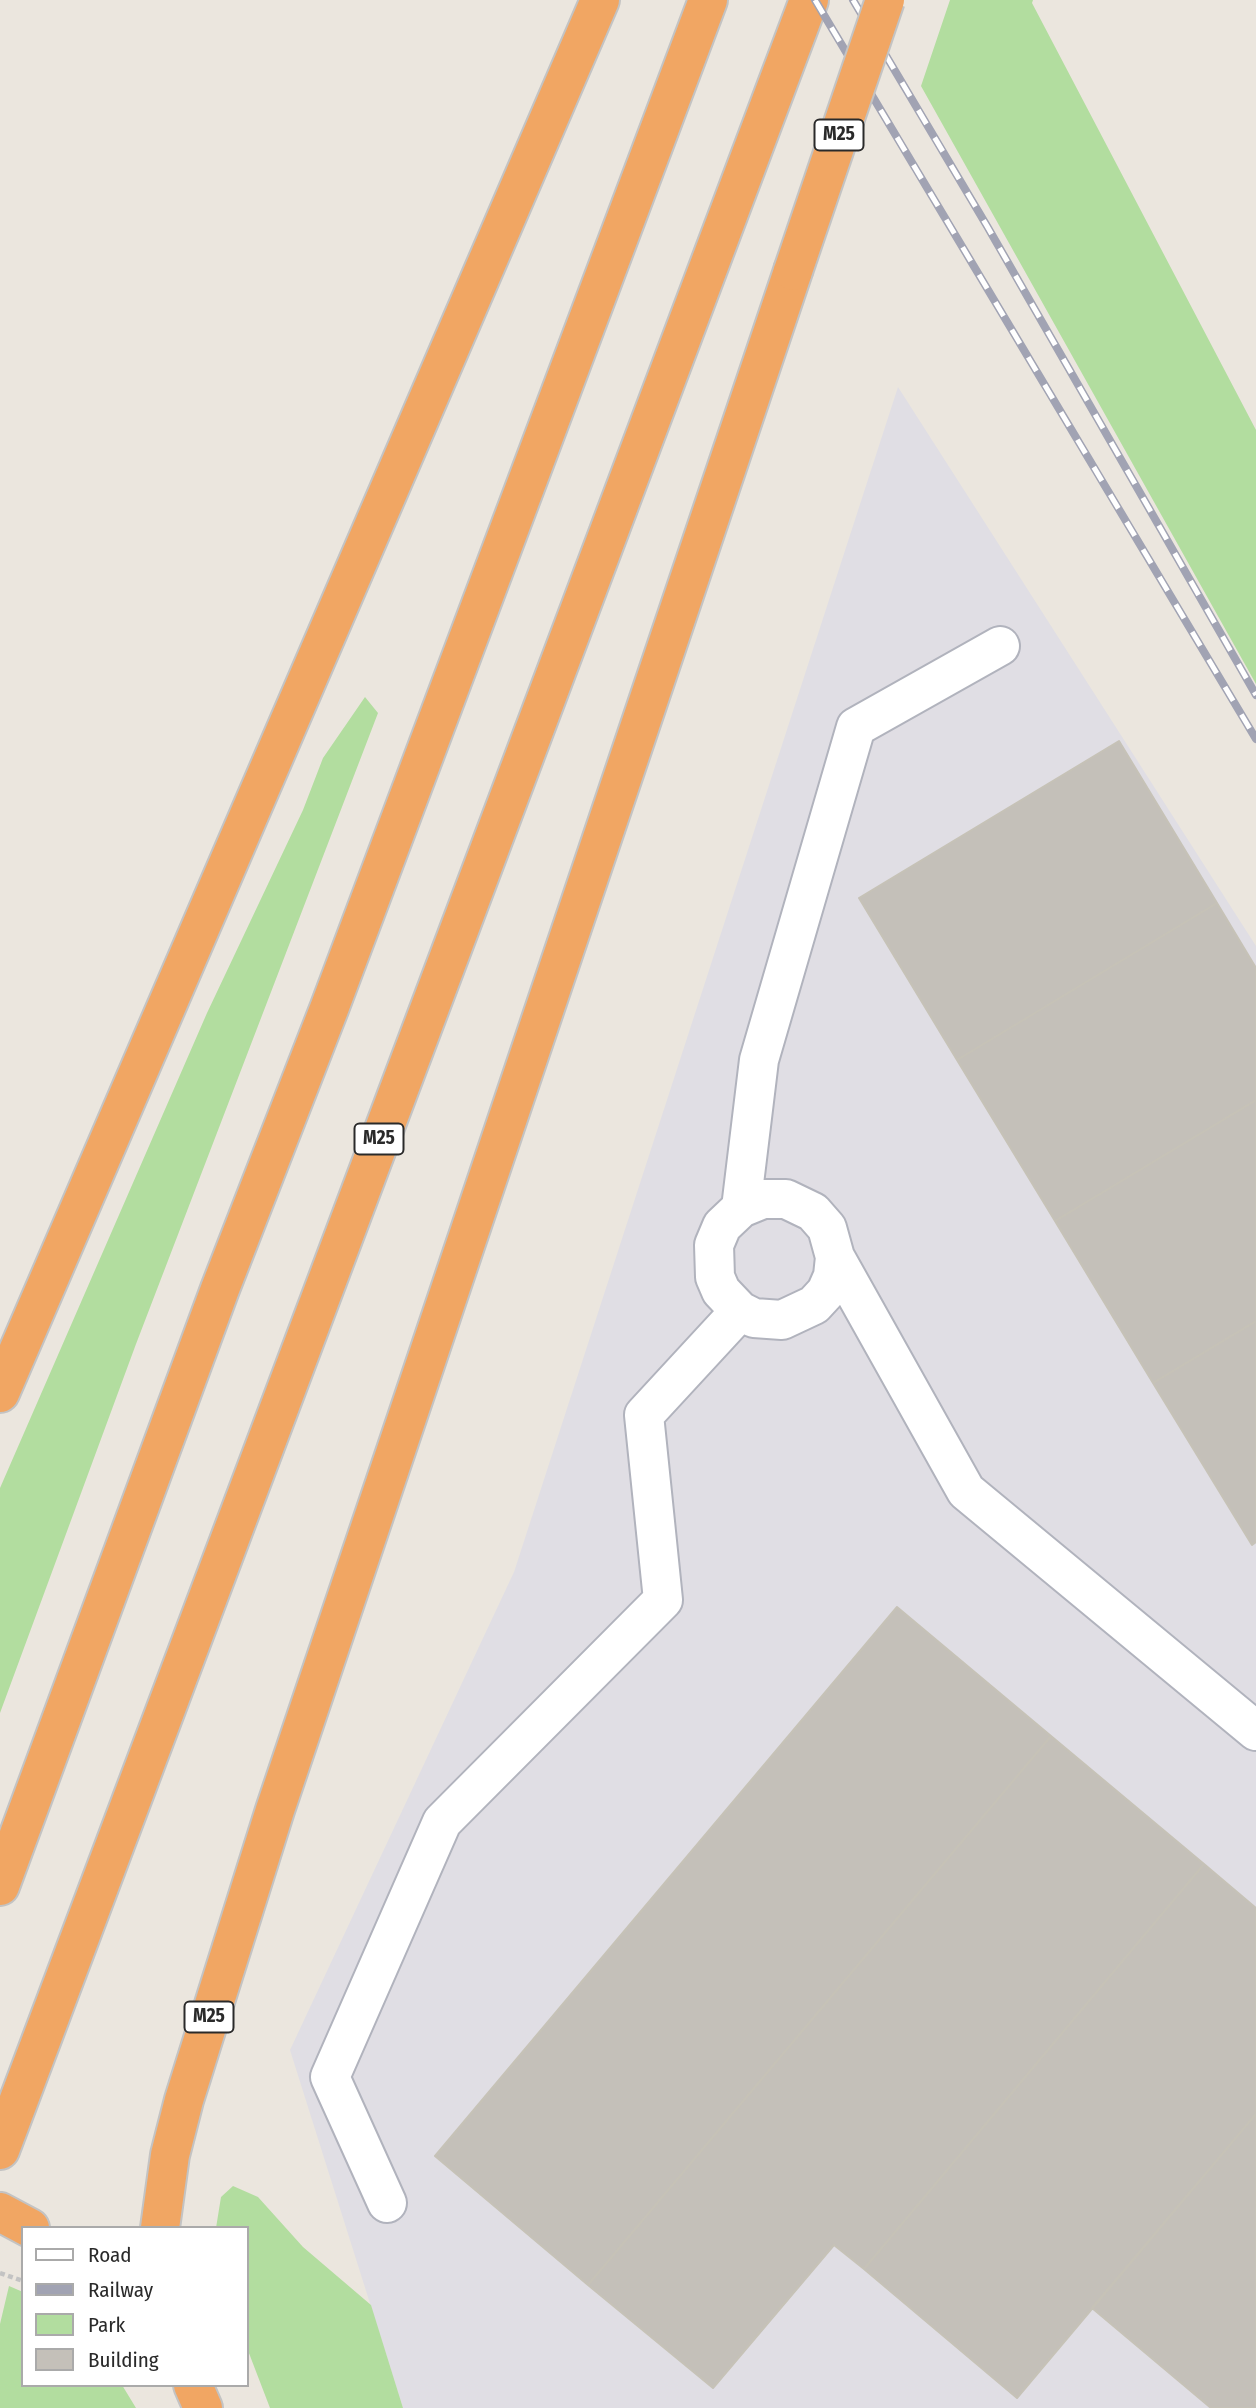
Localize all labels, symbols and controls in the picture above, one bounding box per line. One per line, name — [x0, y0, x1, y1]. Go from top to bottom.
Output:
road number: M25 — [814, 119, 864, 150]
road number: M25 — [354, 1124, 404, 1154]
road number: M25 — [184, 2002, 234, 2033]
legend — [21, 2226, 248, 2387]
text: Road — [88, 2242, 132, 2268]
text: Railway — [88, 2277, 153, 2303]
text: Park — [88, 2312, 125, 2338]
text: Building — [88, 2347, 159, 2373]

